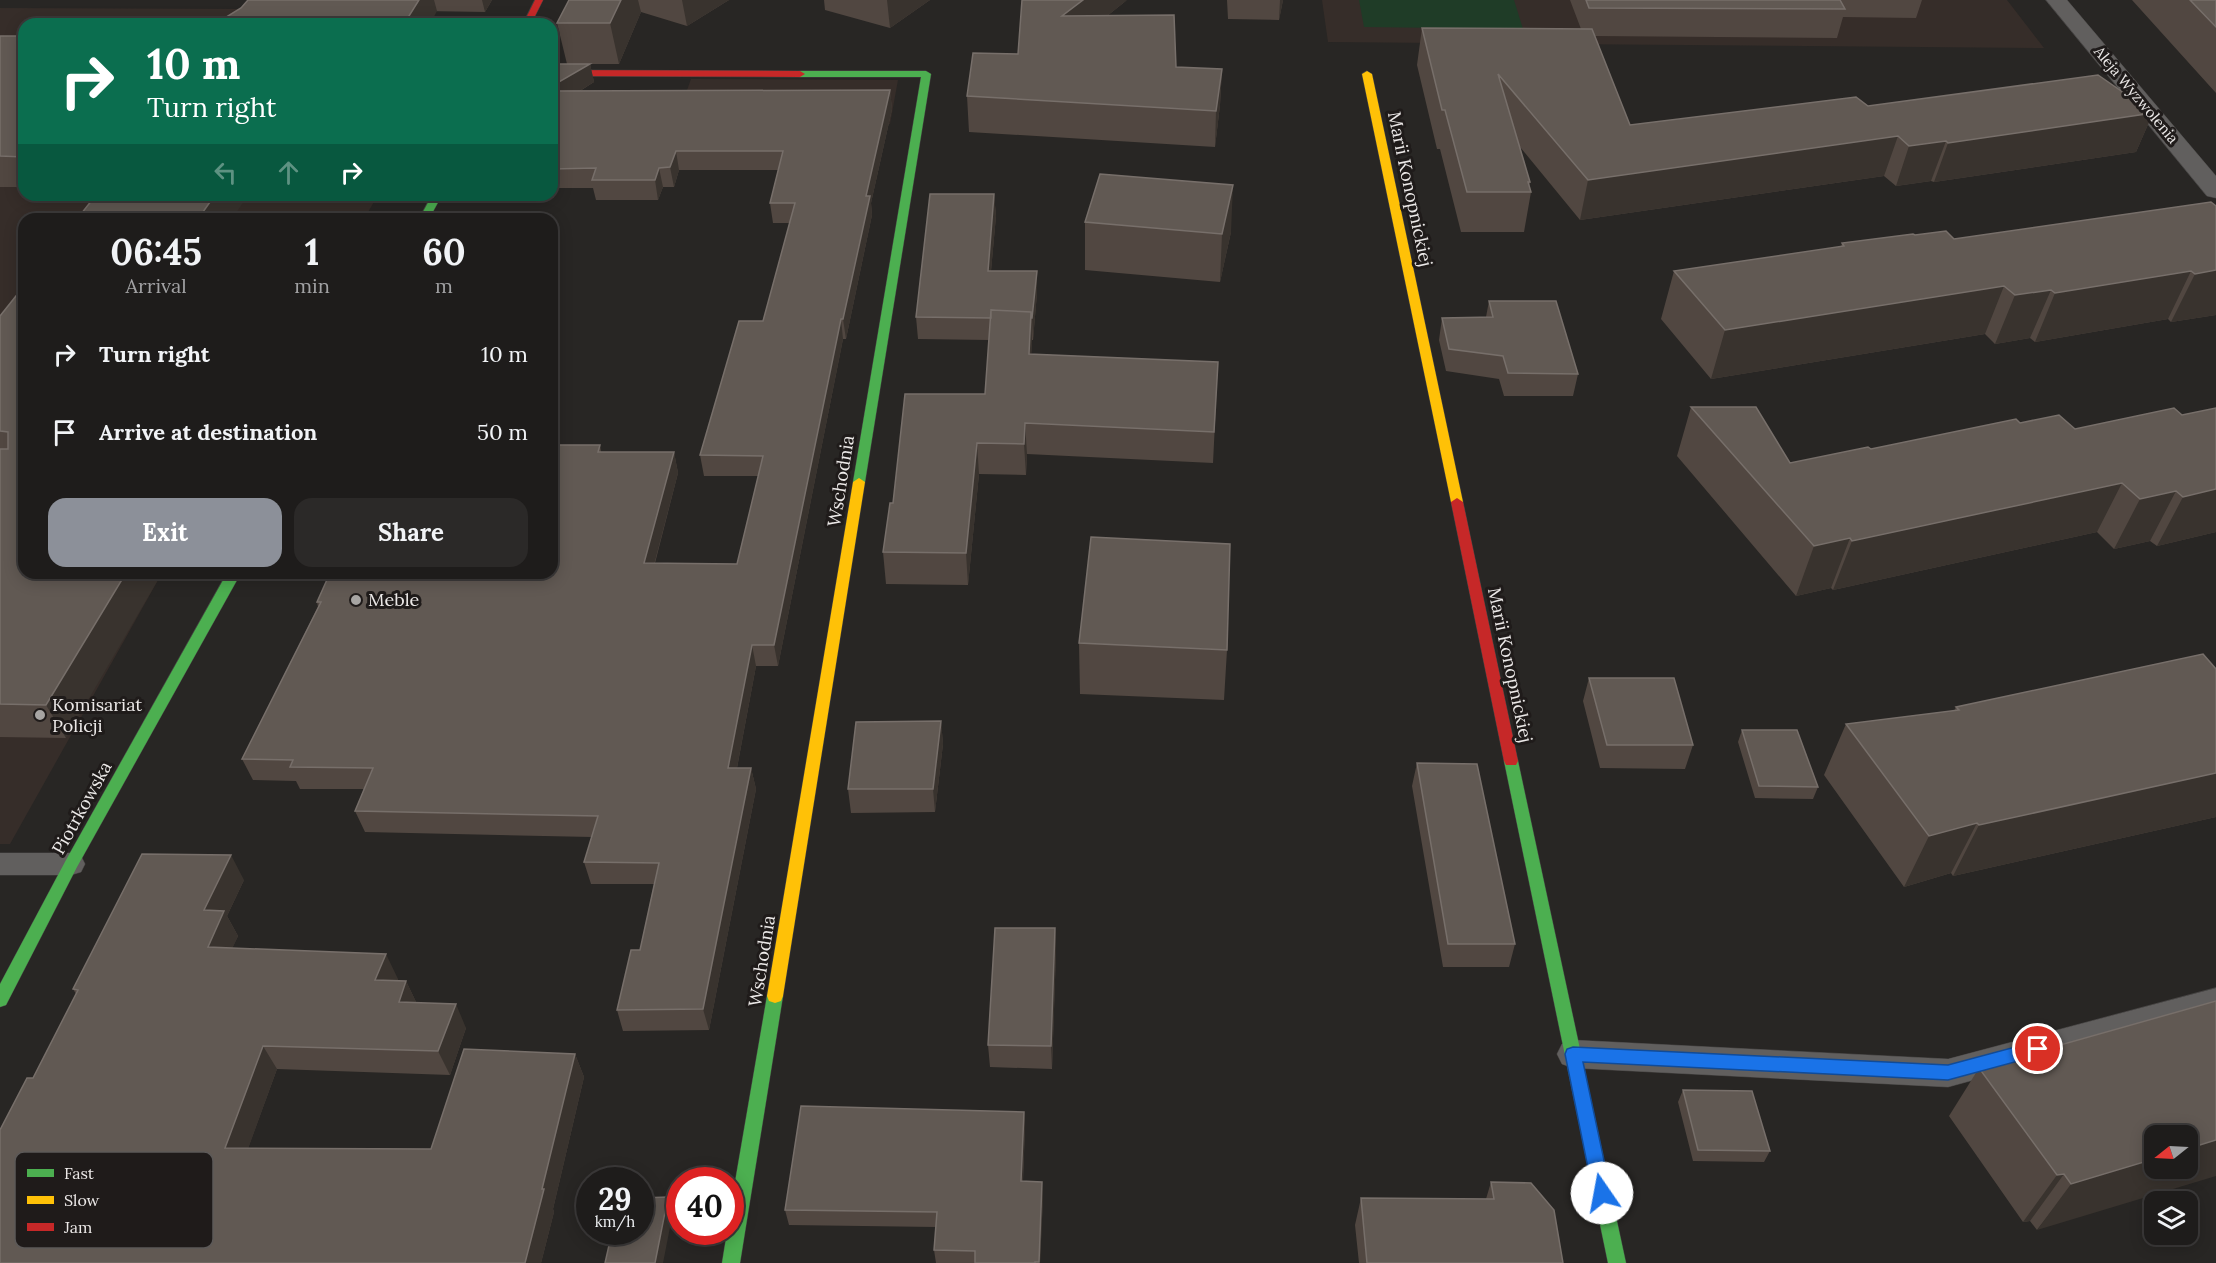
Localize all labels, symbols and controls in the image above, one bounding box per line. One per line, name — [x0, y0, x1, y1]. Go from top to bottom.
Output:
text: 10 m — [147, 37, 240, 91]
street label: Aleja Wyzwolenia — [2089, 41, 2183, 147]
icon: right — [48, 42, 126, 120]
text: Turn right — [147, 90, 276, 124]
street label: Marii Konopnickiej — [1383, 109, 1438, 269]
icon: left — [209, 156, 242, 189]
icon: ahead — [272, 156, 305, 189]
icon: right — [335, 156, 368, 189]
text: 06:45 — [110, 229, 202, 275]
text: 1 — [305, 229, 319, 275]
text: 60 — [422, 229, 466, 275]
text: Arrival — [126, 273, 187, 298]
text: min — [294, 273, 330, 298]
text: m — [435, 273, 453, 298]
icon: right — [48, 338, 81, 371]
text: Turn right — [99, 340, 210, 368]
text: 10 m — [481, 340, 528, 368]
icon: arrive — [48, 416, 81, 449]
text: Arrive at destination — [99, 418, 317, 446]
text: 50 m — [477, 418, 528, 446]
street label: Wschodnia — [822, 433, 859, 528]
button: Exit — [48, 498, 282, 567]
button: Share — [294, 498, 528, 567]
street label: Marii Konopnickiej — [1483, 585, 1538, 745]
place label: Meble — [368, 588, 420, 611]
marker: Meble — [349, 593, 363, 607]
place label: Komisariat Policji — [52, 693, 142, 737]
marker: Komisariat Policji — [33, 708, 47, 722]
street label: Piotrkowska — [47, 757, 117, 858]
street label: Wschodnia — [743, 913, 780, 1008]
pin — [2012, 1023, 2063, 1074]
icon: arrive — [2021, 1032, 2054, 1065]
north arrow — [2144, 1125, 2198, 1179]
map controls — [2144, 1125, 2198, 1245]
legend — [15, 1152, 213, 1248]
position arrow — [1570, 1161, 1634, 1225]
text: Fast — [64, 1163, 95, 1183]
speed limit sign: 40 — [666, 1167, 744, 1245]
text: 29 — [598, 1180, 632, 1218]
text: Slow — [64, 1190, 100, 1210]
button: layers — [2144, 1191, 2198, 1245]
text: km/h — [595, 1212, 635, 1231]
text: Jam — [63, 1217, 92, 1237]

